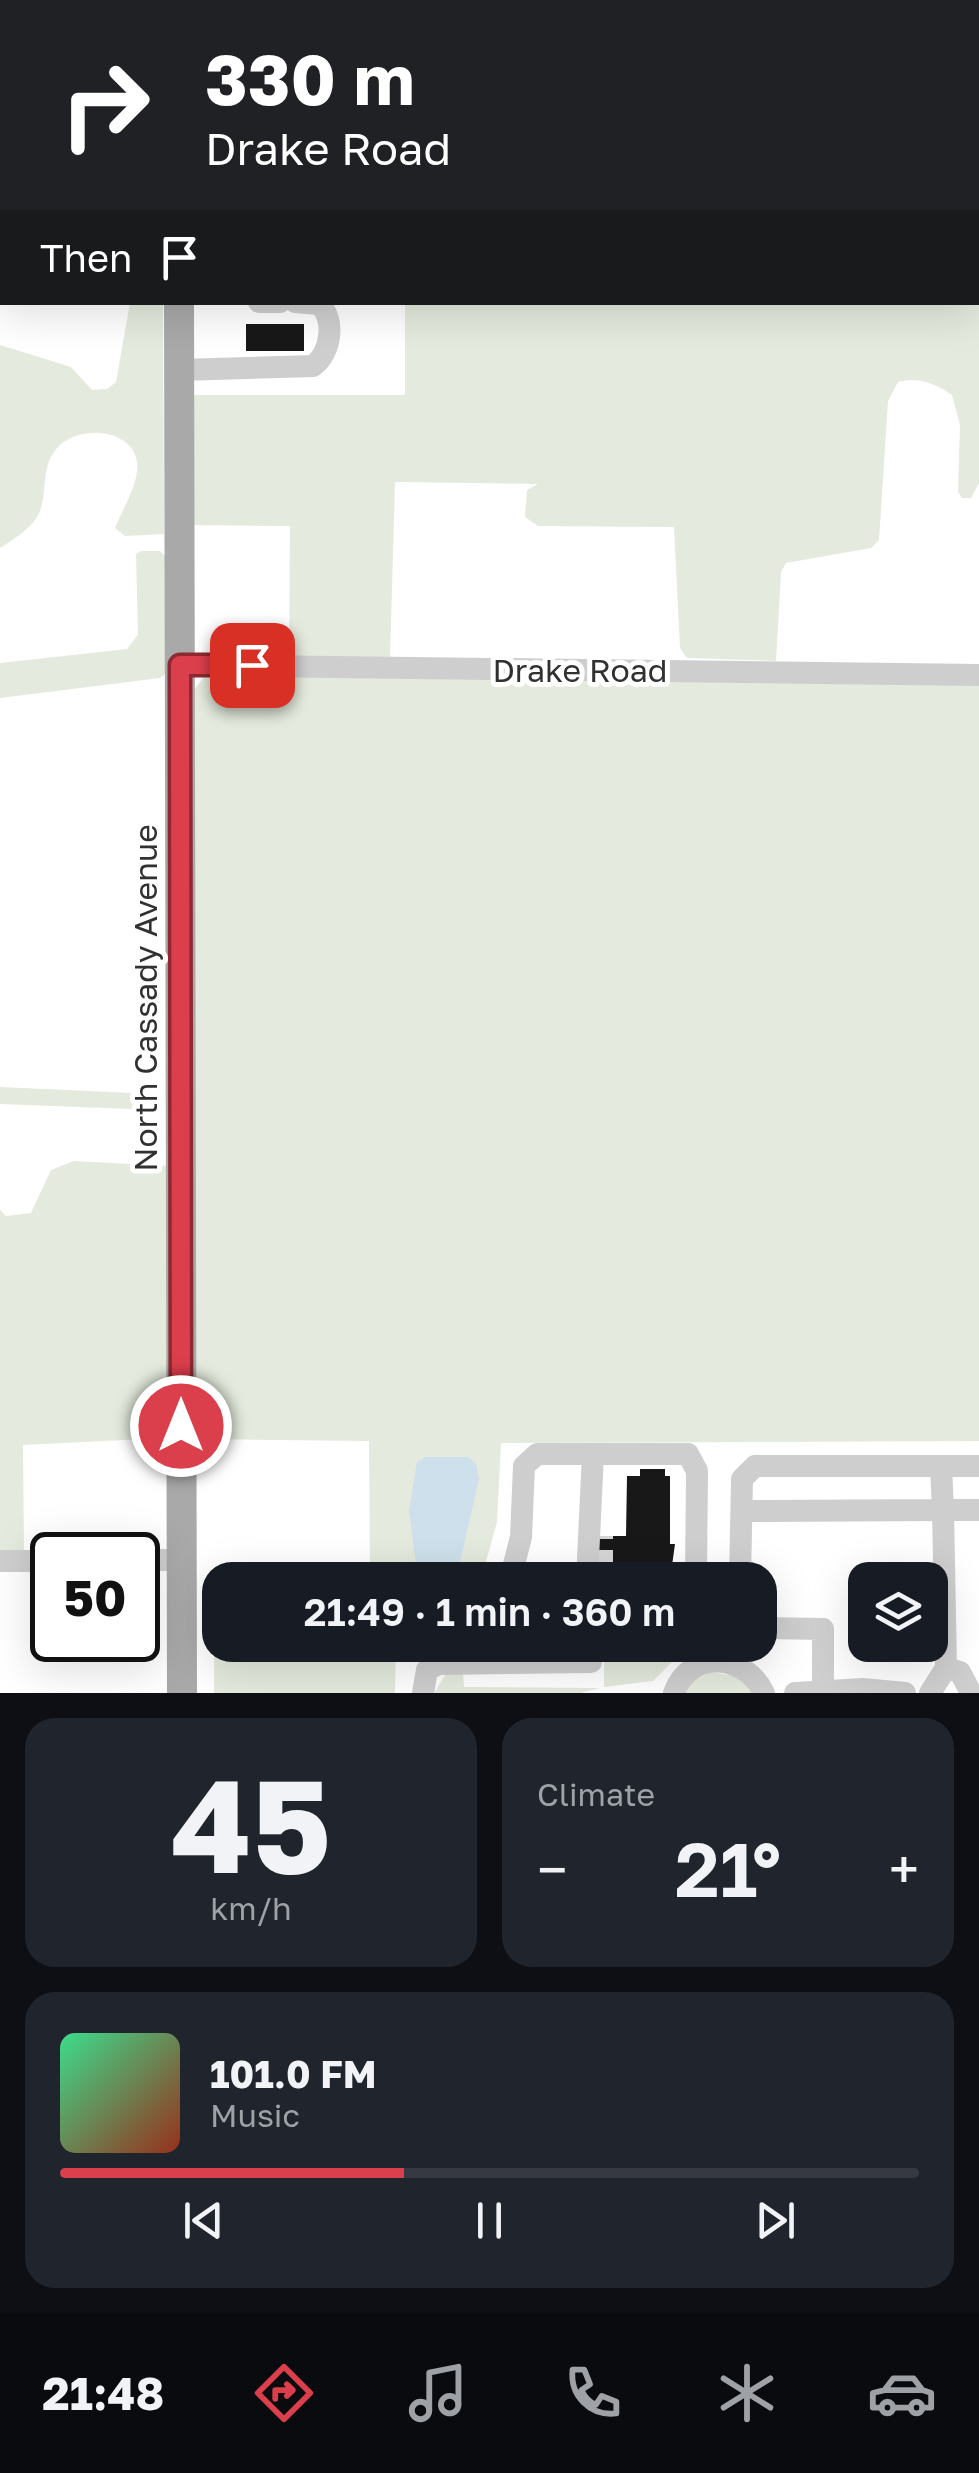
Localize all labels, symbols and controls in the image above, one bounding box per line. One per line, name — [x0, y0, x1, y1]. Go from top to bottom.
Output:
text: 330 m — [205, 36, 415, 120]
icon: right — [40, 40, 170, 170]
text: Drake Road — [205, 121, 451, 175]
icon: arrive — [152, 230, 207, 285]
text: Then — [40, 235, 132, 280]
pin — [210, 623, 295, 708]
icon: arrive — [225, 638, 280, 693]
street label: Drake Road — [492, 651, 668, 689]
street label: North Cassady Avenue — [126, 824, 164, 1172]
position arrow — [129, 1374, 233, 1478]
speed limit sign: 50 — [30, 1532, 160, 1662]
map controls — [848, 1562, 948, 1662]
button: layers — [848, 1562, 948, 1662]
text: 21:49 · 1 min · 360 m — [304, 1589, 675, 1634]
text: 45 — [171, 1746, 331, 1902]
text: Climate — [537, 1775, 655, 1813]
text: 21° — [675, 1823, 781, 1914]
text: − — [537, 1836, 567, 1902]
text: + — [889, 1836, 919, 1902]
text: km/h — [210, 1889, 292, 1927]
text: 101.0 FM — [210, 2051, 377, 2096]
text: Music — [210, 2096, 300, 2134]
icon: previous — [176, 2193, 231, 2248]
icon: pause — [462, 2193, 517, 2248]
icon: next — [748, 2193, 803, 2248]
icon: directions — [249, 2358, 319, 2428]
icon: music — [403, 2358, 473, 2428]
icon: phone — [558, 2358, 628, 2428]
icon: climate — [712, 2358, 782, 2428]
icon: car — [867, 2358, 937, 2428]
text: 21:48 — [42, 2366, 164, 2420]

